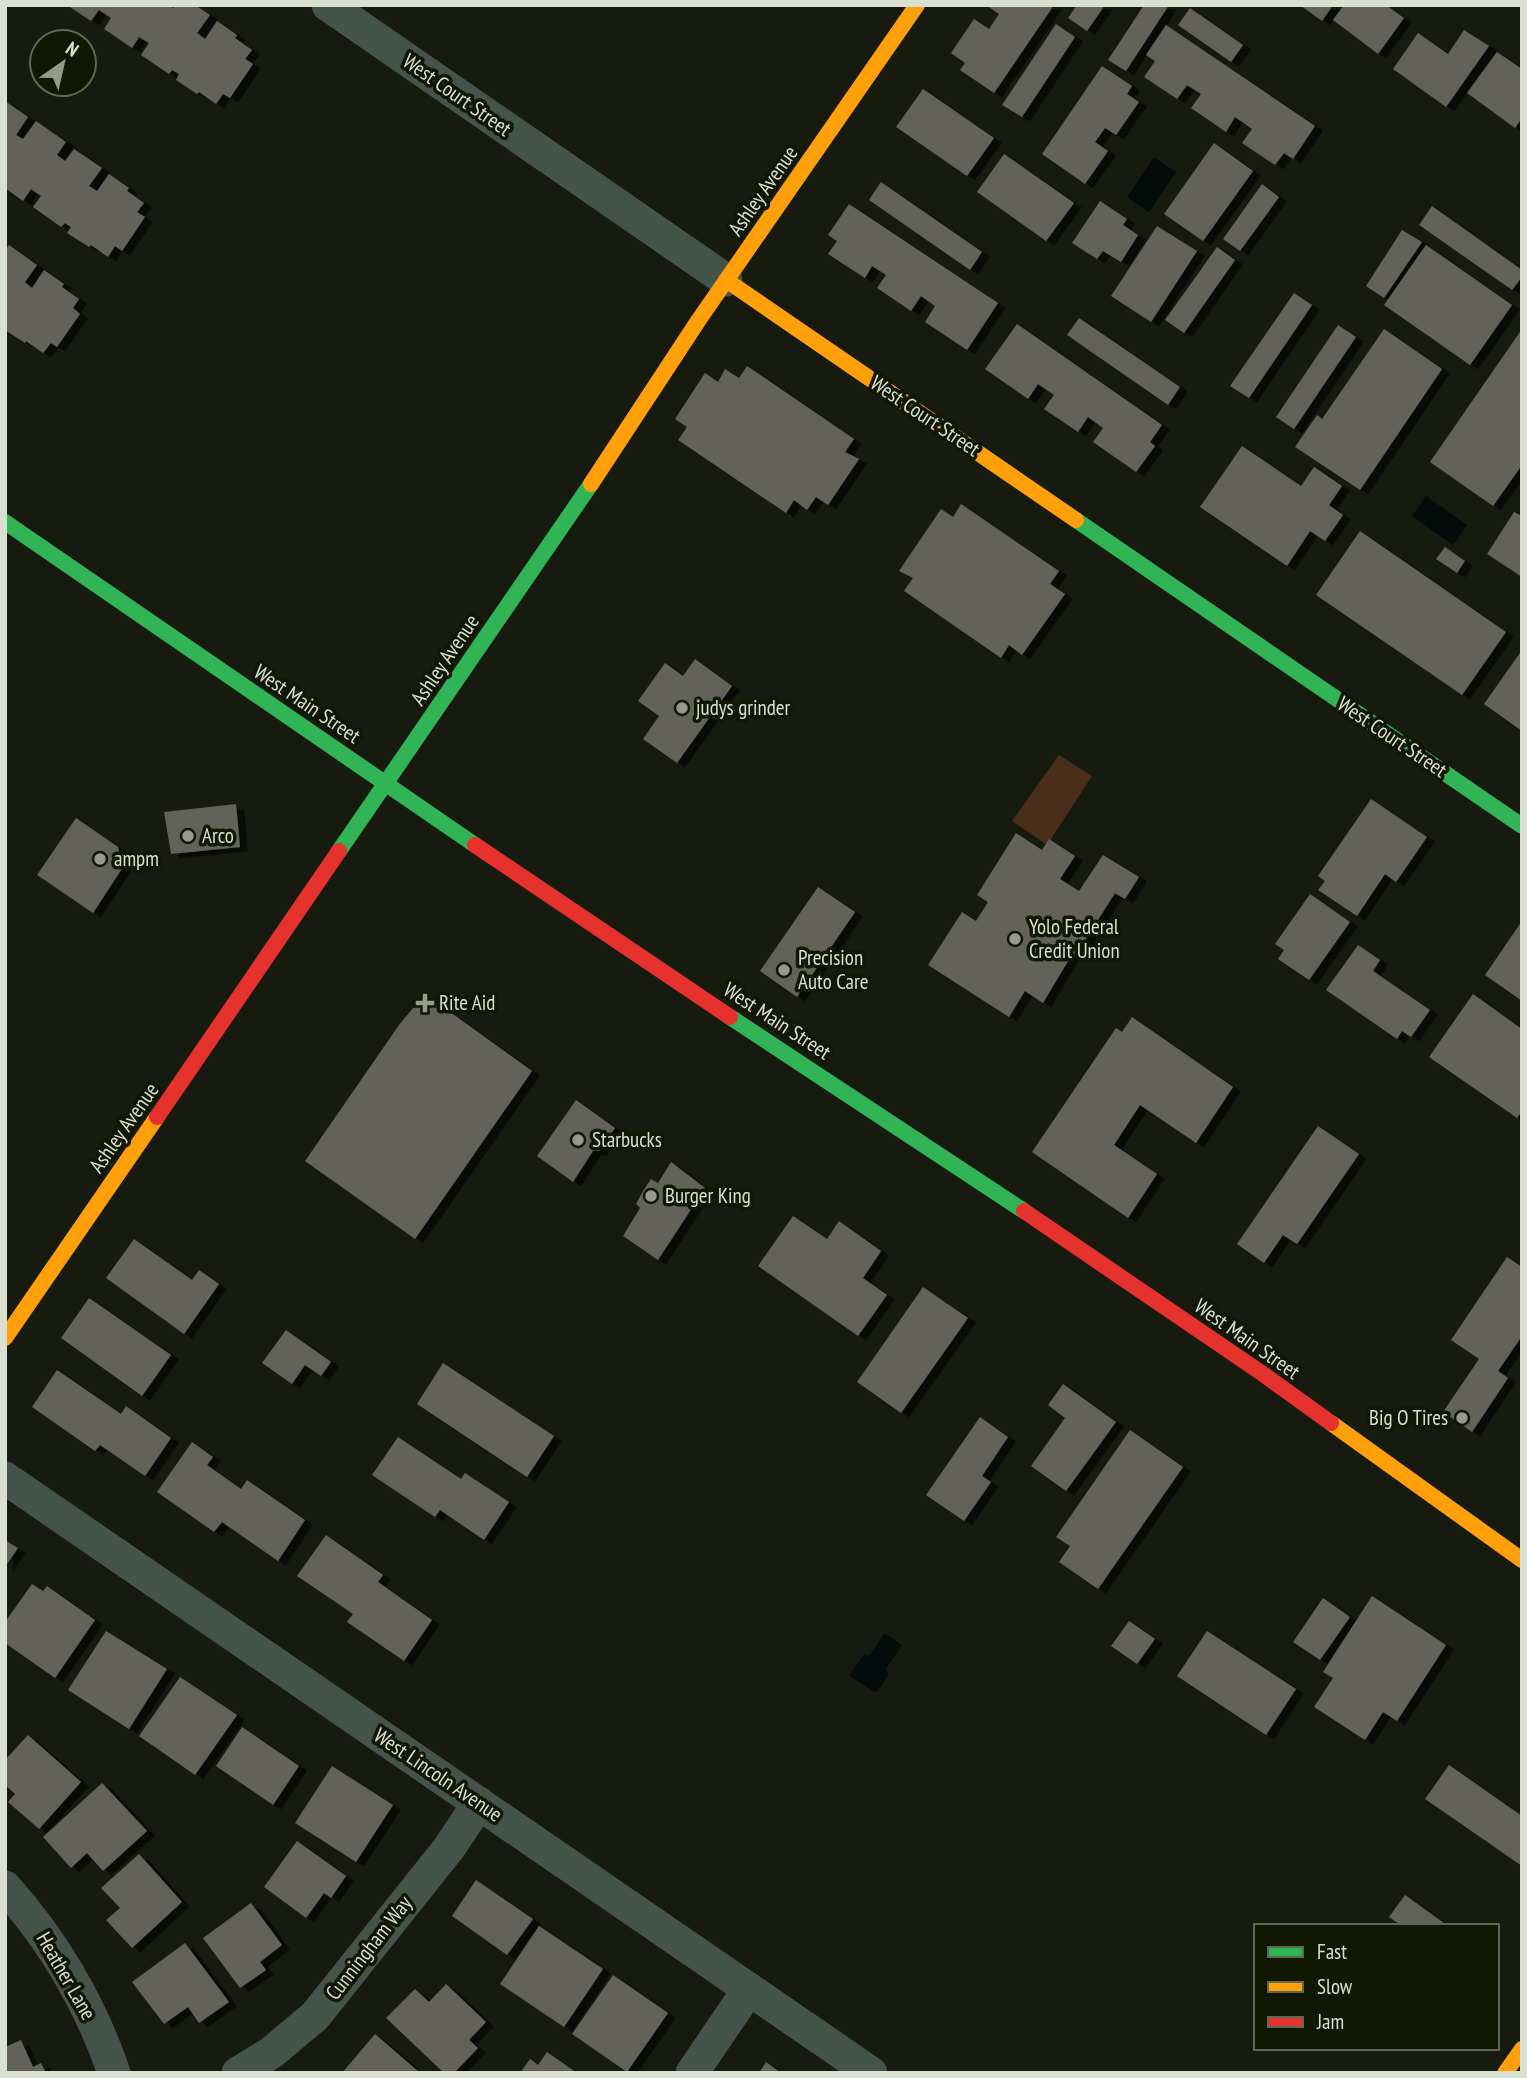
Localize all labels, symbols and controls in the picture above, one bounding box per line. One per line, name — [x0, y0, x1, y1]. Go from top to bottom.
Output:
north arrow — [28, 28, 98, 98]
text: N — [62, 36, 83, 62]
street label: West Court Street — [398, 47, 517, 142]
street label: Ashley Avenue — [722, 140, 803, 241]
street label: West Court Street — [865, 369, 985, 462]
street label: Ashley Avenue — [404, 609, 485, 710]
street label: West Main Street — [249, 658, 366, 749]
street label: West Court Street — [1332, 690, 1452, 783]
place label: judys grinder — [696, 694, 791, 721]
marker: judys grinder — [674, 700, 690, 716]
place label: Arco — [202, 822, 234, 849]
marker: Arco — [180, 828, 196, 844]
place label: ampm — [114, 845, 159, 872]
marker: ampm — [92, 851, 108, 867]
place label: Yolo Federal Credit Union — [1029, 913, 1120, 964]
marker: Yolo Federal Credit Union — [1007, 931, 1023, 947]
place label: Precision Auto Care — [798, 944, 868, 995]
marker: Precision Auto Care — [776, 962, 792, 978]
street label: West Main Street — [718, 976, 836, 1065]
place label: Rite Aid — [439, 989, 495, 1016]
marker: Rite Aid — [417, 995, 433, 1011]
street label: Ashley Avenue — [83, 1077, 164, 1178]
place label: Starbucks — [592, 1126, 662, 1153]
marker: Starbucks — [570, 1132, 586, 1148]
place label: Burger King — [665, 1182, 751, 1209]
marker: Burger King — [643, 1188, 659, 1204]
street label: West Main Street — [1189, 1292, 1306, 1385]
place label: Big O Tires — [1369, 1404, 1448, 1431]
marker: Big O Tires — [1454, 1410, 1470, 1426]
street label: West Lincoln Avenue — [369, 1722, 508, 1827]
street label: Cunningham Way — [320, 1890, 418, 2005]
legend — [1254, 1924, 1499, 2050]
street label: Heather Lane — [31, 1927, 102, 2024]
text: Fast — [1317, 1938, 1347, 1965]
text: Slow — [1317, 1973, 1353, 2000]
text: Jam — [1316, 2008, 1344, 2035]

